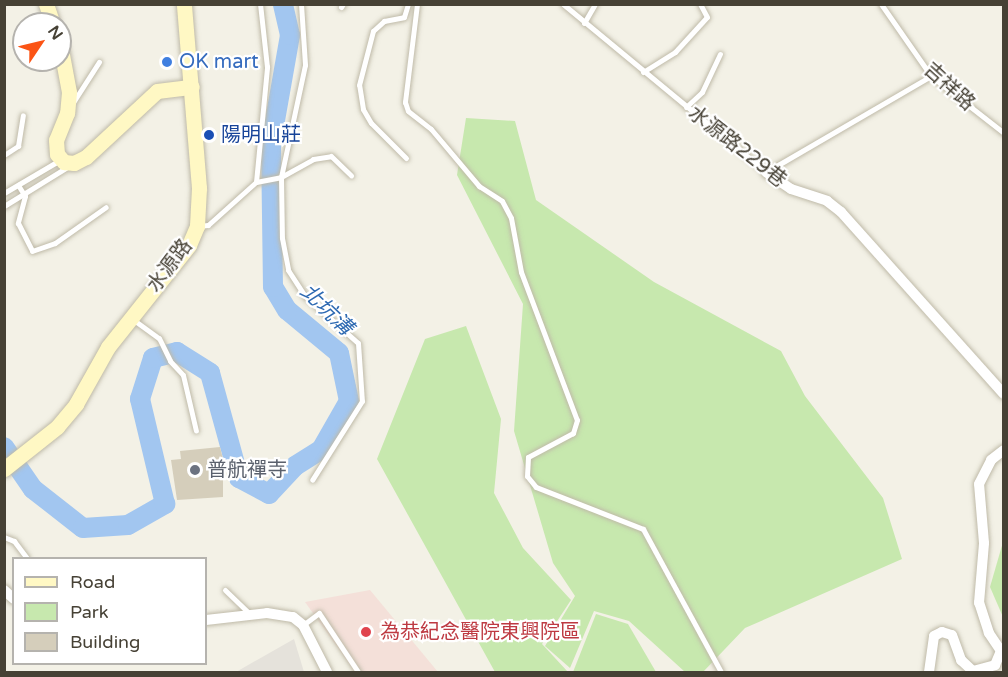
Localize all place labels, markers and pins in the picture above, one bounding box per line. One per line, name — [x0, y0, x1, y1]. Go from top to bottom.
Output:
place label: OK mart — [179, 50, 259, 74]
marker: OK mart — [160, 55, 174, 69]
place label: 陽明山莊 — [221, 123, 301, 147]
marker: 陽明山莊 — [202, 128, 216, 142]
place label: 普航禪寺 — [207, 458, 287, 482]
marker: 普航禪寺 — [188, 463, 202, 477]
place label: 為恭紀念醫院東興院區 — [380, 620, 580, 644]
marker: 為恭紀念醫院東興院區 — [357, 623, 375, 641]

